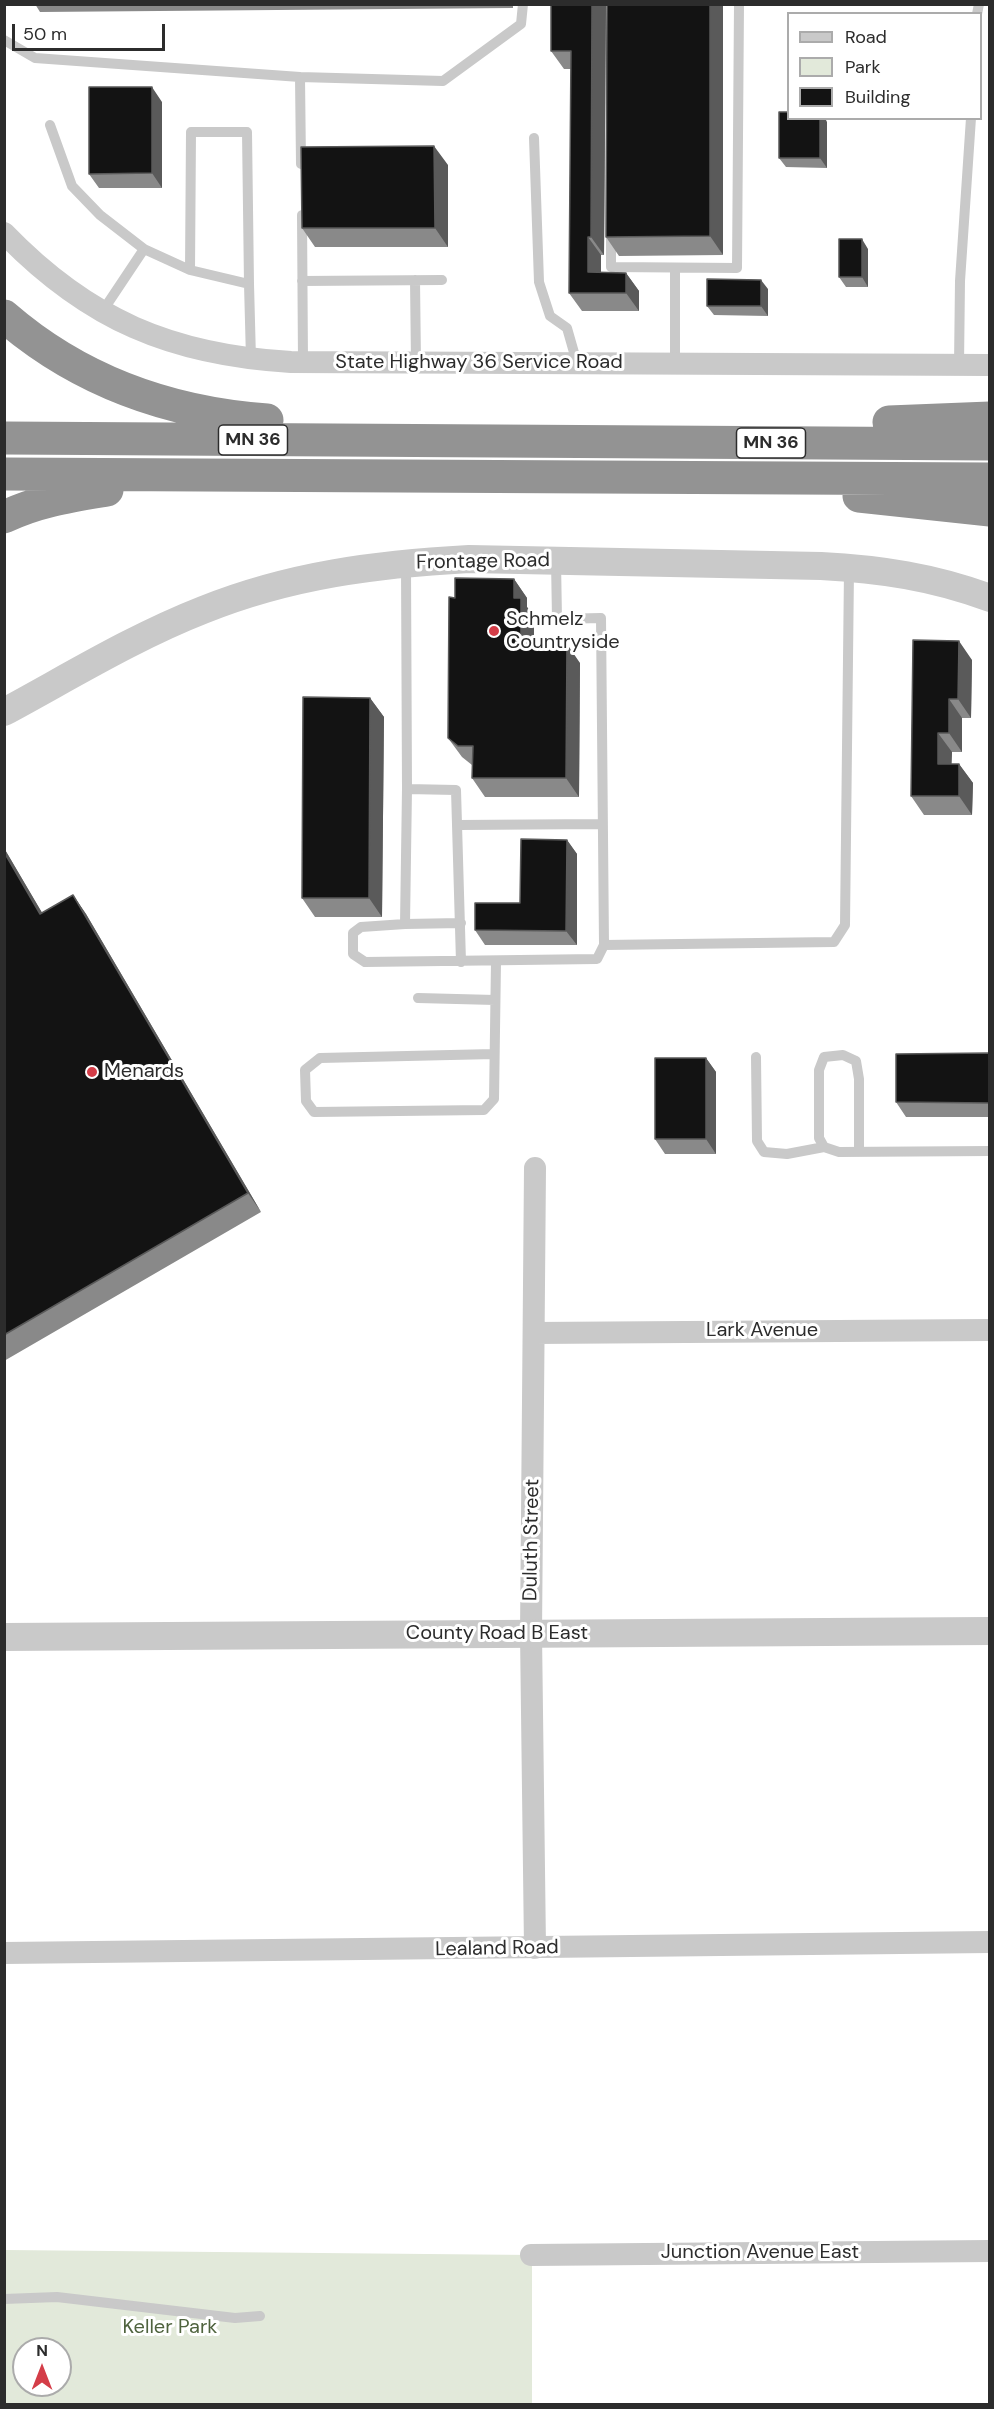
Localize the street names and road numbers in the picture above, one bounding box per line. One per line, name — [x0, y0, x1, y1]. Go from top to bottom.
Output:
street label: State Highway 36 Service Road — [335, 351, 623, 375]
road number: MN 36 — [218, 425, 288, 455]
road number: MN 36 — [736, 428, 806, 458]
street label: Frontage Road — [416, 549, 550, 575]
street label: Lark Avenue — [706, 1319, 818, 1343]
street label: Duluth Street — [519, 1479, 545, 1601]
street label: County Road B East — [406, 1622, 588, 1646]
street label: Lealand Road — [435, 1936, 559, 1962]
street label: Junction Avenue East — [661, 2241, 859, 2265]

